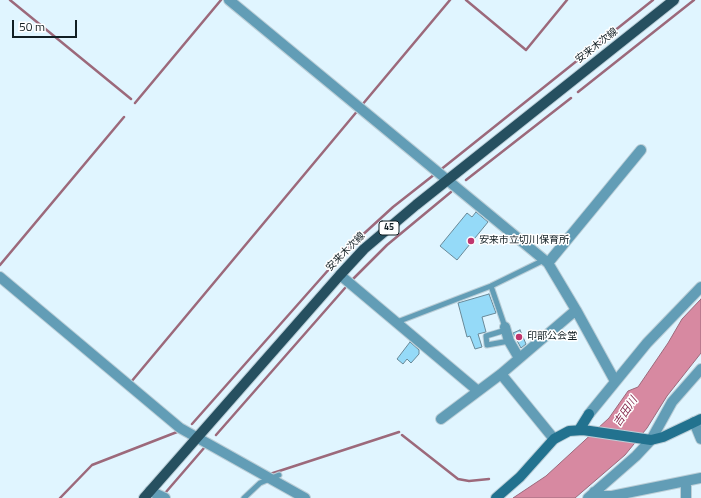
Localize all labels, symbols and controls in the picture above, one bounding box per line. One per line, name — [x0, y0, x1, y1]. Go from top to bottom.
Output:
scale bar — [14, 12, 79, 38]
text: 50 m — [19, 17, 45, 36]
street label: 安来木次線 — [574, 26, 620, 66]
road number: 45 — [379, 221, 399, 235]
street label: 安来木次線 — [324, 230, 368, 274]
place label: 安来市立切川保育所 — [479, 235, 569, 247]
marker: 安来市立切川保育所 — [466, 236, 476, 246]
place label: 印部公会堂 — [527, 331, 577, 343]
marker: 印部公会堂 — [514, 332, 524, 342]
water label: 吉田川 — [611, 395, 641, 429]

